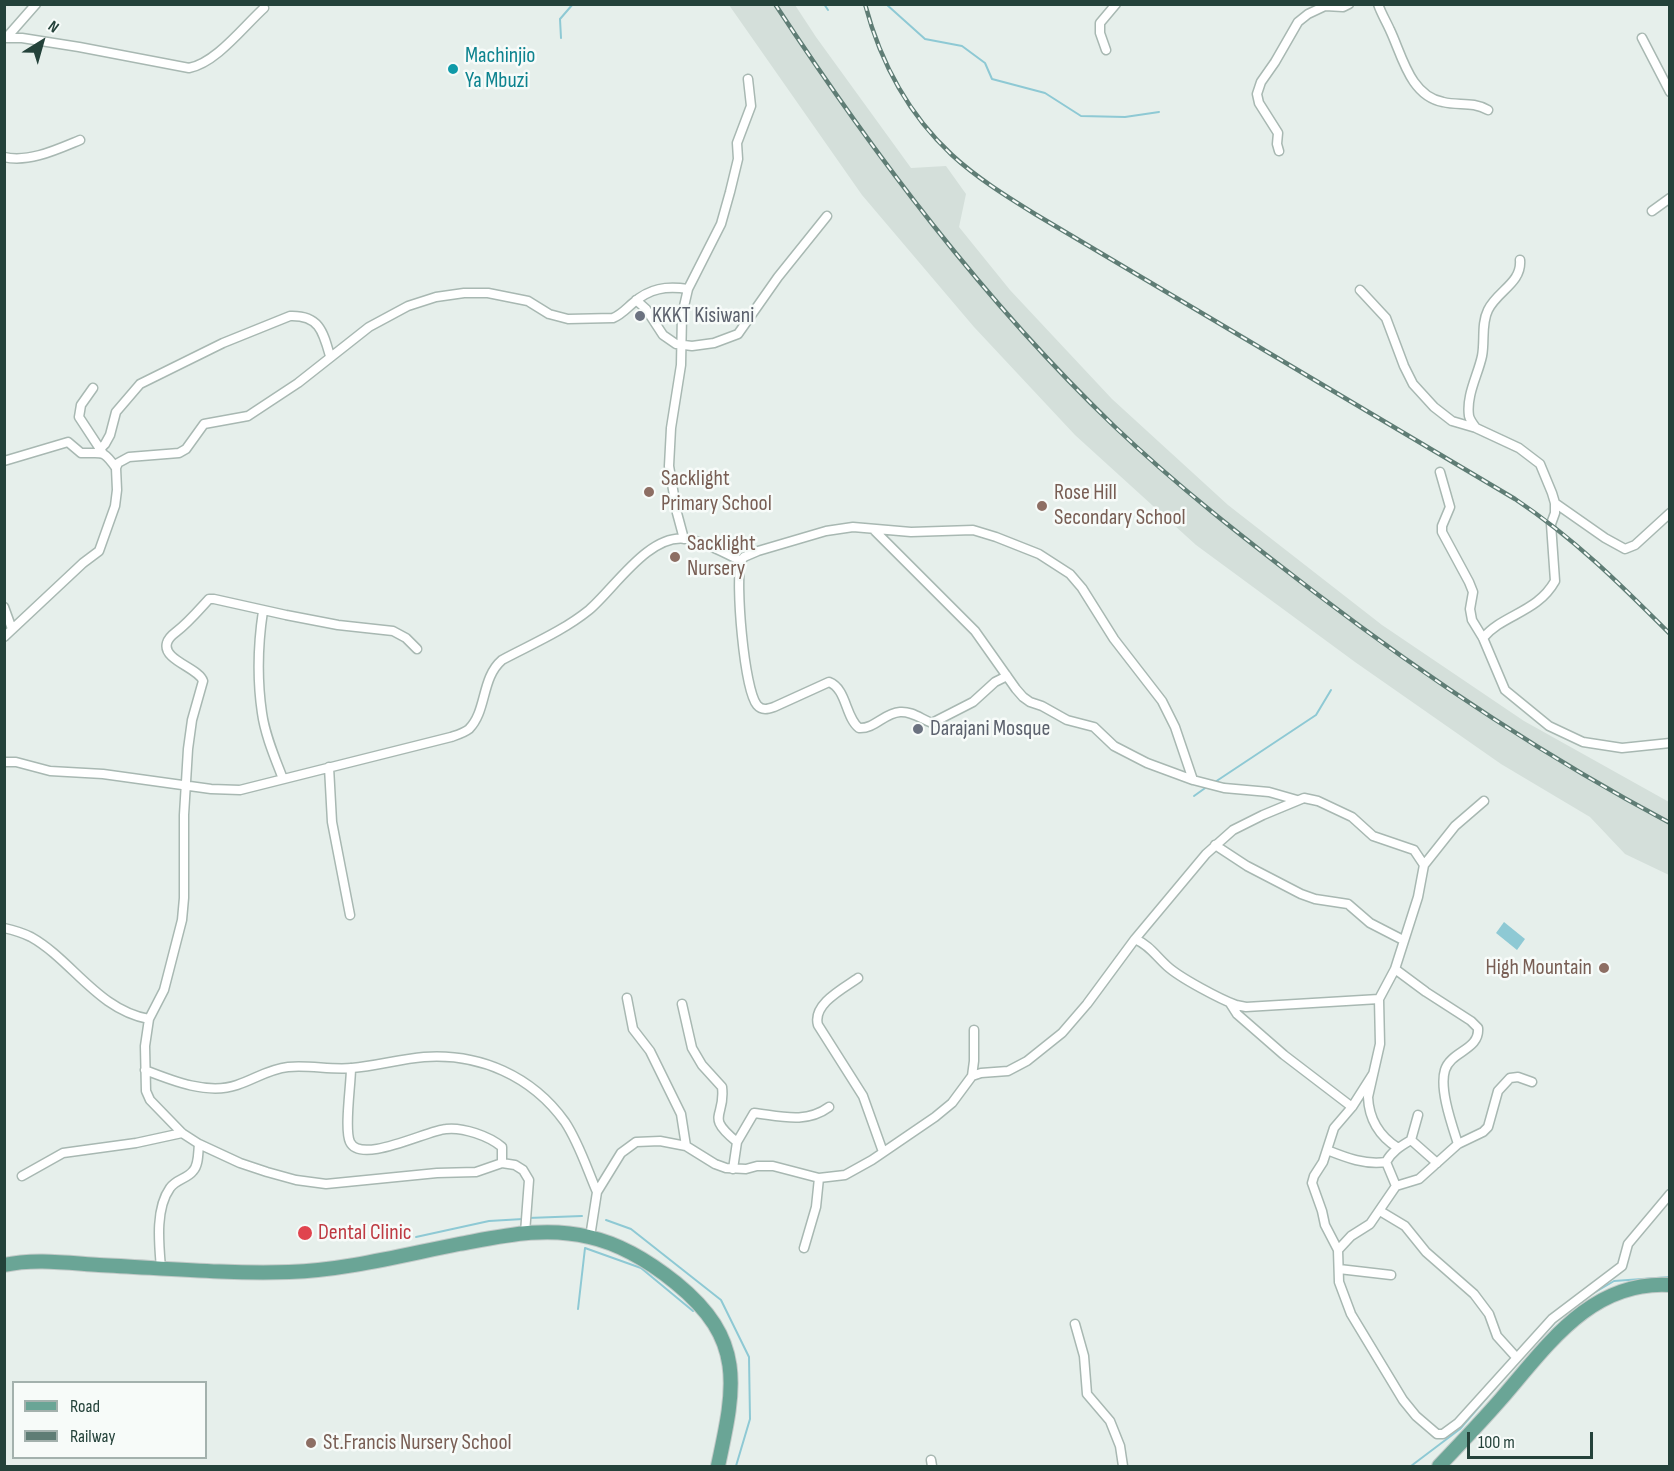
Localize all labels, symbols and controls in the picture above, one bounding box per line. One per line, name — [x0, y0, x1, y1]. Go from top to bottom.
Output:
north arrow — [12, 12, 72, 72]
text: N — [44, 17, 62, 37]
place label: Machinjio Ya Mbuzi — [465, 43, 535, 94]
marker: Machinjio Ya Mbuzi — [446, 62, 460, 76]
place label: KKKT Kisiwani — [652, 303, 754, 329]
marker: KKKT Kisiwani — [633, 309, 647, 323]
place label: Sacklight Primary School — [661, 466, 772, 518]
place label: Rose Hill Secondary School — [1054, 480, 1186, 532]
marker: Sacklight Primary School — [642, 485, 656, 499]
marker: Rose Hill Secondary School — [1035, 499, 1049, 513]
place label: Sacklight Nursery — [687, 531, 756, 582]
marker: Sacklight Nursery — [668, 550, 682, 564]
place label: Darajani Mosque — [930, 716, 1050, 742]
marker: Darajani Mosque — [911, 722, 925, 736]
place label: High Mountain — [1485, 955, 1592, 981]
marker: High Mountain — [1597, 961, 1611, 975]
place label: Dental Clinic — [318, 1220, 412, 1246]
marker: Dental Clinic — [296, 1224, 314, 1242]
legend — [12, 1381, 207, 1459]
text: Road — [70, 1396, 100, 1417]
scale bar — [1470, 1420, 1596, 1458]
text: Railway — [70, 1426, 115, 1447]
place label: St.Francis Nursery School — [323, 1430, 512, 1456]
text: 100 m — [1478, 1432, 1515, 1453]
marker: St.Francis Nursery School — [304, 1436, 318, 1450]

